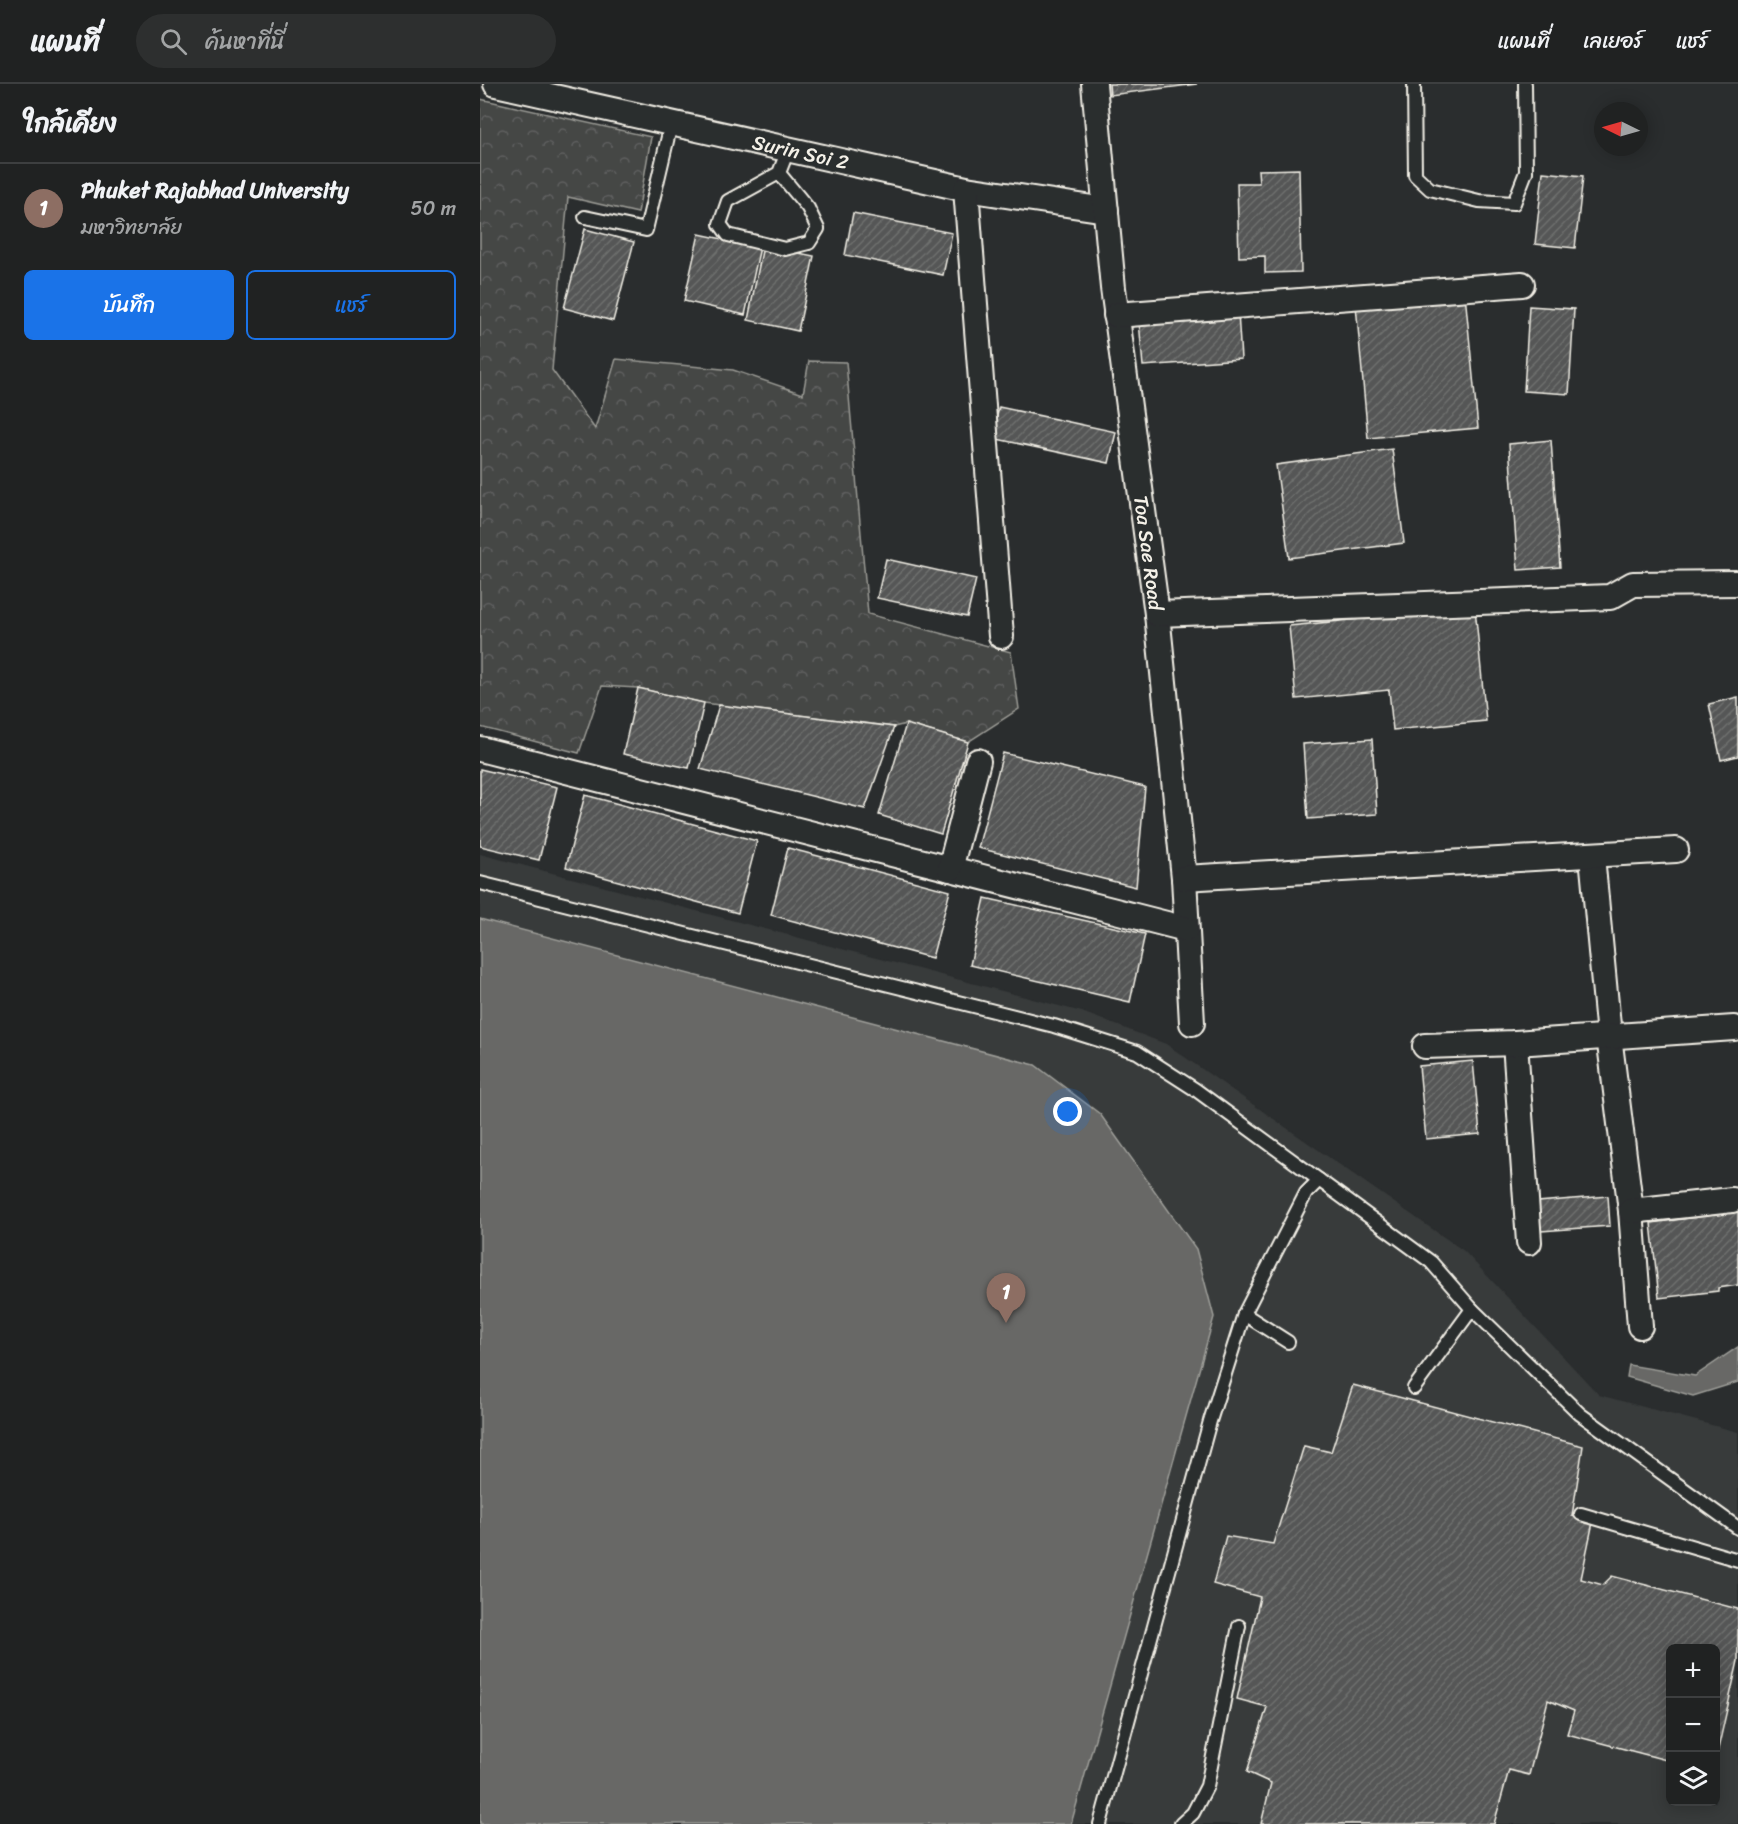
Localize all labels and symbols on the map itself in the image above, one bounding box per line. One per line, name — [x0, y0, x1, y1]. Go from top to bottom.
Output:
north arrow — [1594, 102, 1648, 156]
street label: Surin Soi 2 — [749, 125, 852, 180]
street label: Toa Sae Road — [1123, 493, 1173, 614]
your location — [1053, 1097, 1082, 1126]
pin: 1 — [986, 1274, 1026, 1323]

